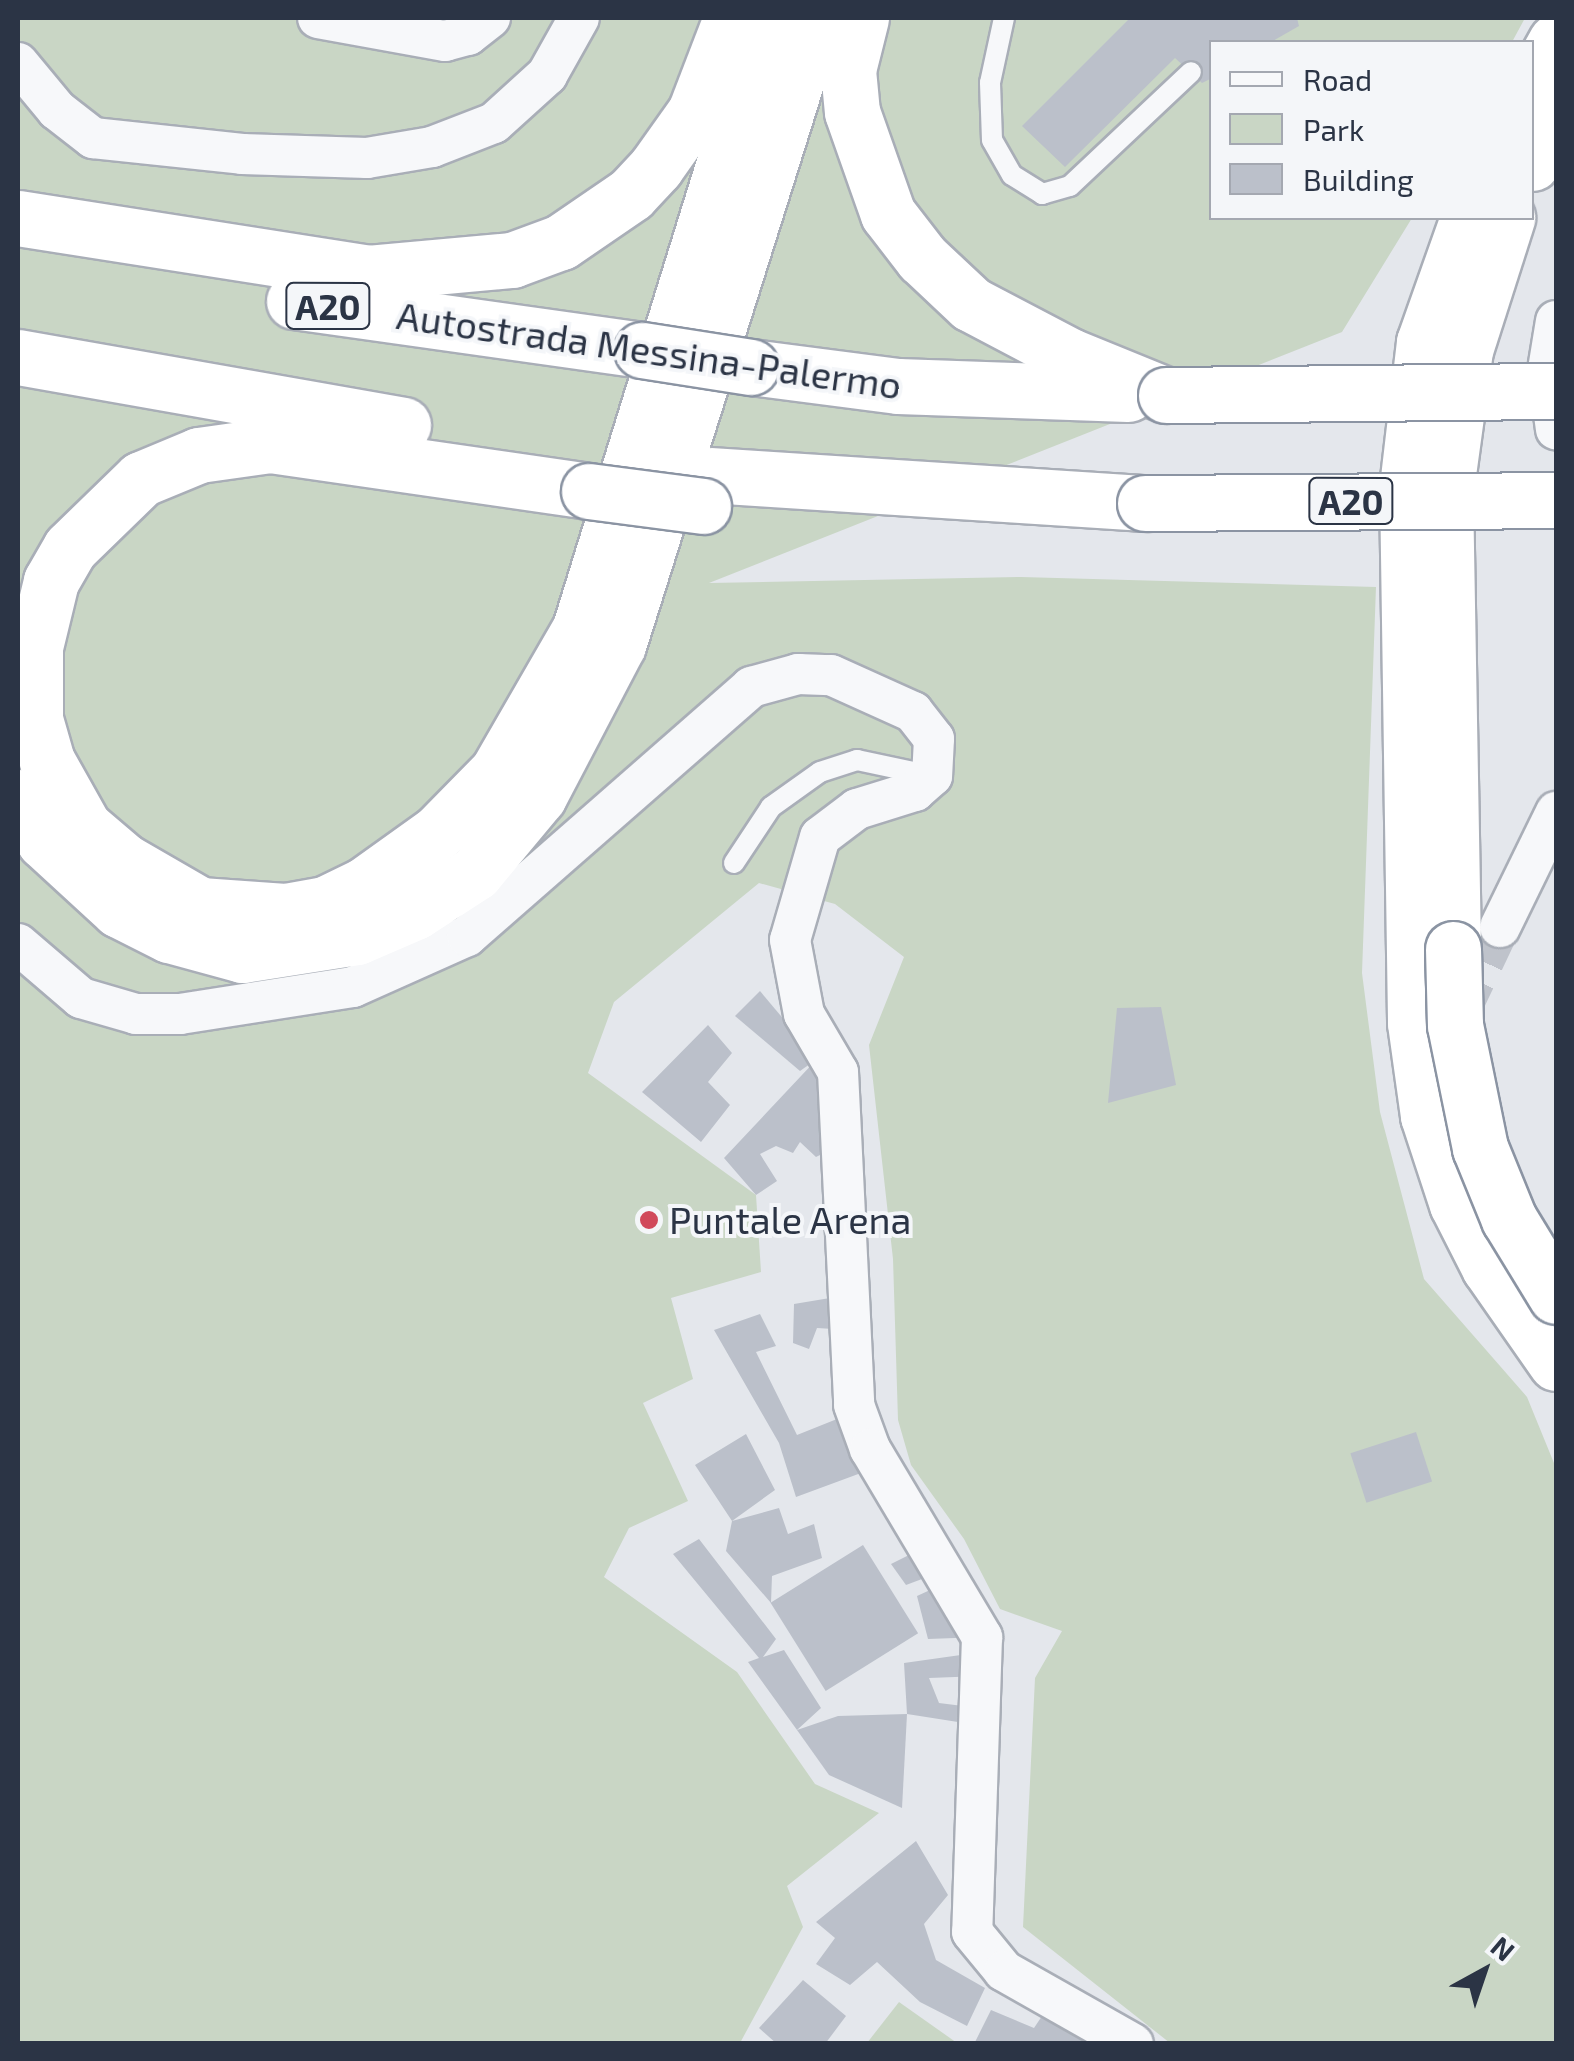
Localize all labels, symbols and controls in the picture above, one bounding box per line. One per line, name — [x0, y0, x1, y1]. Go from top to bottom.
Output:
legend — [1209, 40, 1534, 220]
text: Road — [1303, 61, 1372, 97]
text: Park — [1303, 111, 1364, 147]
text: Building — [1303, 161, 1414, 197]
road number: A20 — [283, 276, 373, 336]
street label: Autostrada Messina-Palermo — [394, 292, 904, 408]
road number: A20 — [1306, 471, 1396, 531]
place label: Puntale Arena — [669, 1197, 912, 1243]
marker: Puntale Arena — [638, 1209, 660, 1231]
north arrow — [1434, 1921, 1534, 2021]
text: N — [1485, 1928, 1522, 1968]

